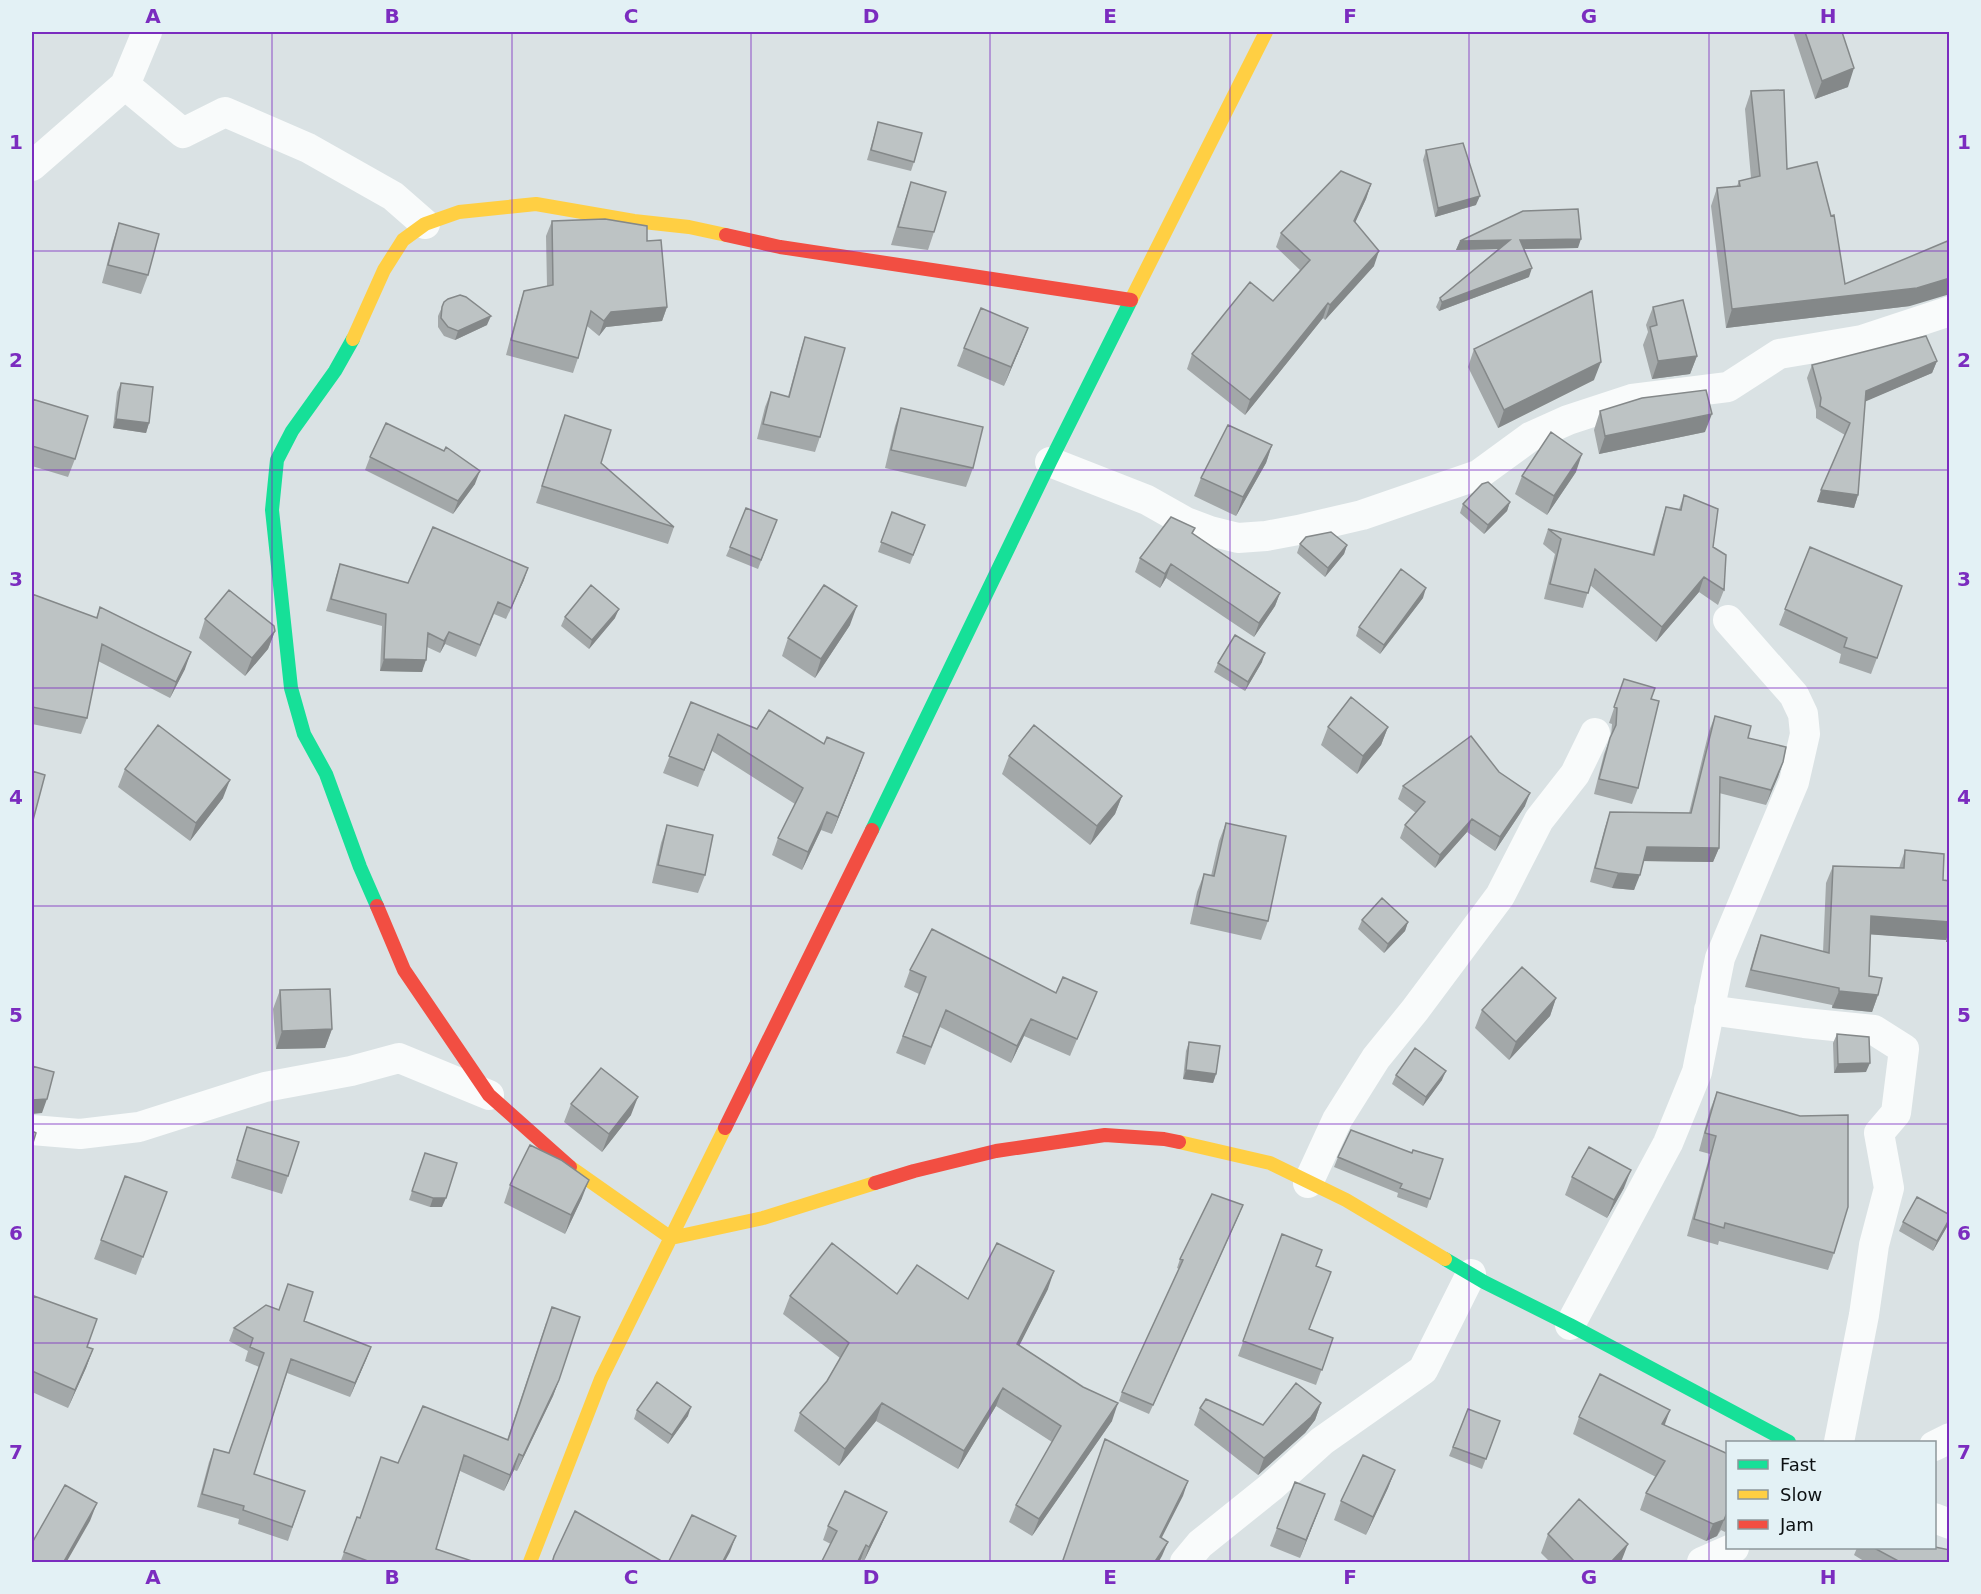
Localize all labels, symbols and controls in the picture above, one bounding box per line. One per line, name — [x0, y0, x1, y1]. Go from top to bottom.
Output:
text: A — [145, 4, 161, 28]
text: B — [384, 4, 400, 28]
text: C — [624, 4, 638, 28]
text: D — [863, 4, 879, 28]
text: E — [1103, 4, 1117, 28]
text: F — [1343, 4, 1357, 28]
text: G — [1581, 4, 1597, 28]
text: H — [1820, 4, 1836, 28]
text: 1 — [9, 130, 23, 154]
text: 1 — [1957, 130, 1971, 154]
text: 2 — [9, 348, 23, 372]
text: 2 — [1957, 348, 1971, 372]
text: 3 — [9, 567, 23, 591]
text: 3 — [1957, 567, 1971, 591]
text: 4 — [9, 785, 23, 809]
text: 4 — [1957, 785, 1971, 809]
text: 5 — [9, 1003, 23, 1027]
text: 5 — [1957, 1003, 1971, 1027]
text: 6 — [9, 1221, 23, 1245]
text: 6 — [1957, 1221, 1971, 1245]
text: 7 — [9, 1440, 23, 1464]
text: 7 — [1957, 1440, 1971, 1464]
legend — [1726, 1441, 1936, 1549]
text: Fast — [1780, 1454, 1816, 1475]
text: Slow — [1780, 1484, 1822, 1505]
text: Jam — [1779, 1514, 1814, 1535]
text: A — [145, 1565, 161, 1589]
text: B — [384, 1565, 400, 1589]
text: C — [624, 1565, 638, 1589]
text: D — [863, 1565, 879, 1589]
text: E — [1103, 1565, 1117, 1589]
text: F — [1343, 1565, 1357, 1589]
text: G — [1581, 1565, 1597, 1589]
text: H — [1820, 1565, 1836, 1589]

